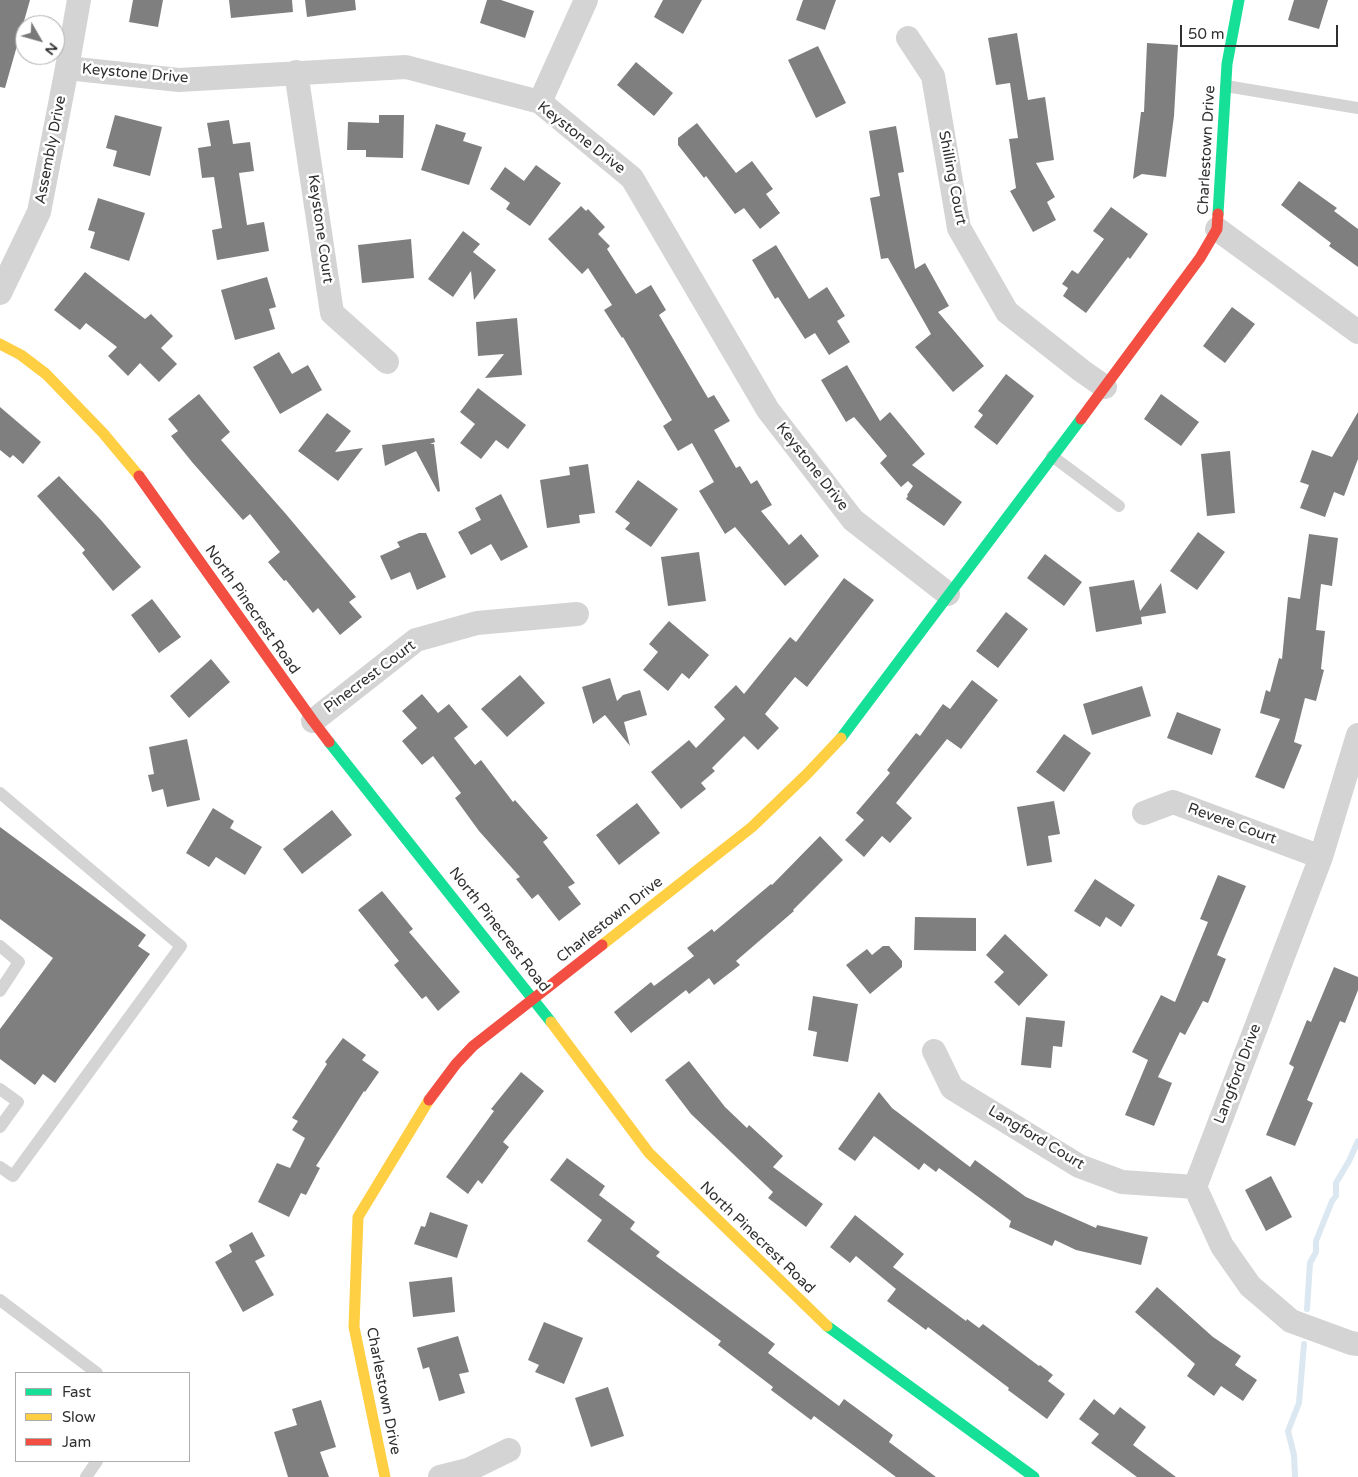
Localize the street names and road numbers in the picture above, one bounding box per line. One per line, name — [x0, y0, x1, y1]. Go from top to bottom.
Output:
street label: Keystone Drive — [81, 60, 189, 88]
street label: Charlestown Drive — [1195, 85, 1219, 215]
street label: Assembly Drive — [32, 94, 70, 206]
street label: Keystone Drive — [533, 98, 629, 178]
street label: Shilling Court — [934, 129, 970, 227]
street label: Keystone Court — [303, 173, 337, 285]
street label: Keystone Drive — [772, 419, 852, 515]
street label: North Pinecrest Road — [201, 542, 303, 678]
street label: Pinecrest Court — [321, 637, 419, 717]
street label: Revere Court — [1185, 800, 1279, 848]
street label: North Pinecrest Road — [445, 864, 553, 996]
street label: Charlestown Drive — [553, 873, 667, 967]
street label: Langford Drive — [1211, 1021, 1265, 1127]
street label: Langford Court — [985, 1102, 1087, 1174]
street label: North Pinecrest Road — [696, 1178, 818, 1298]
street label: Charlestown Drive — [362, 1326, 404, 1456]

